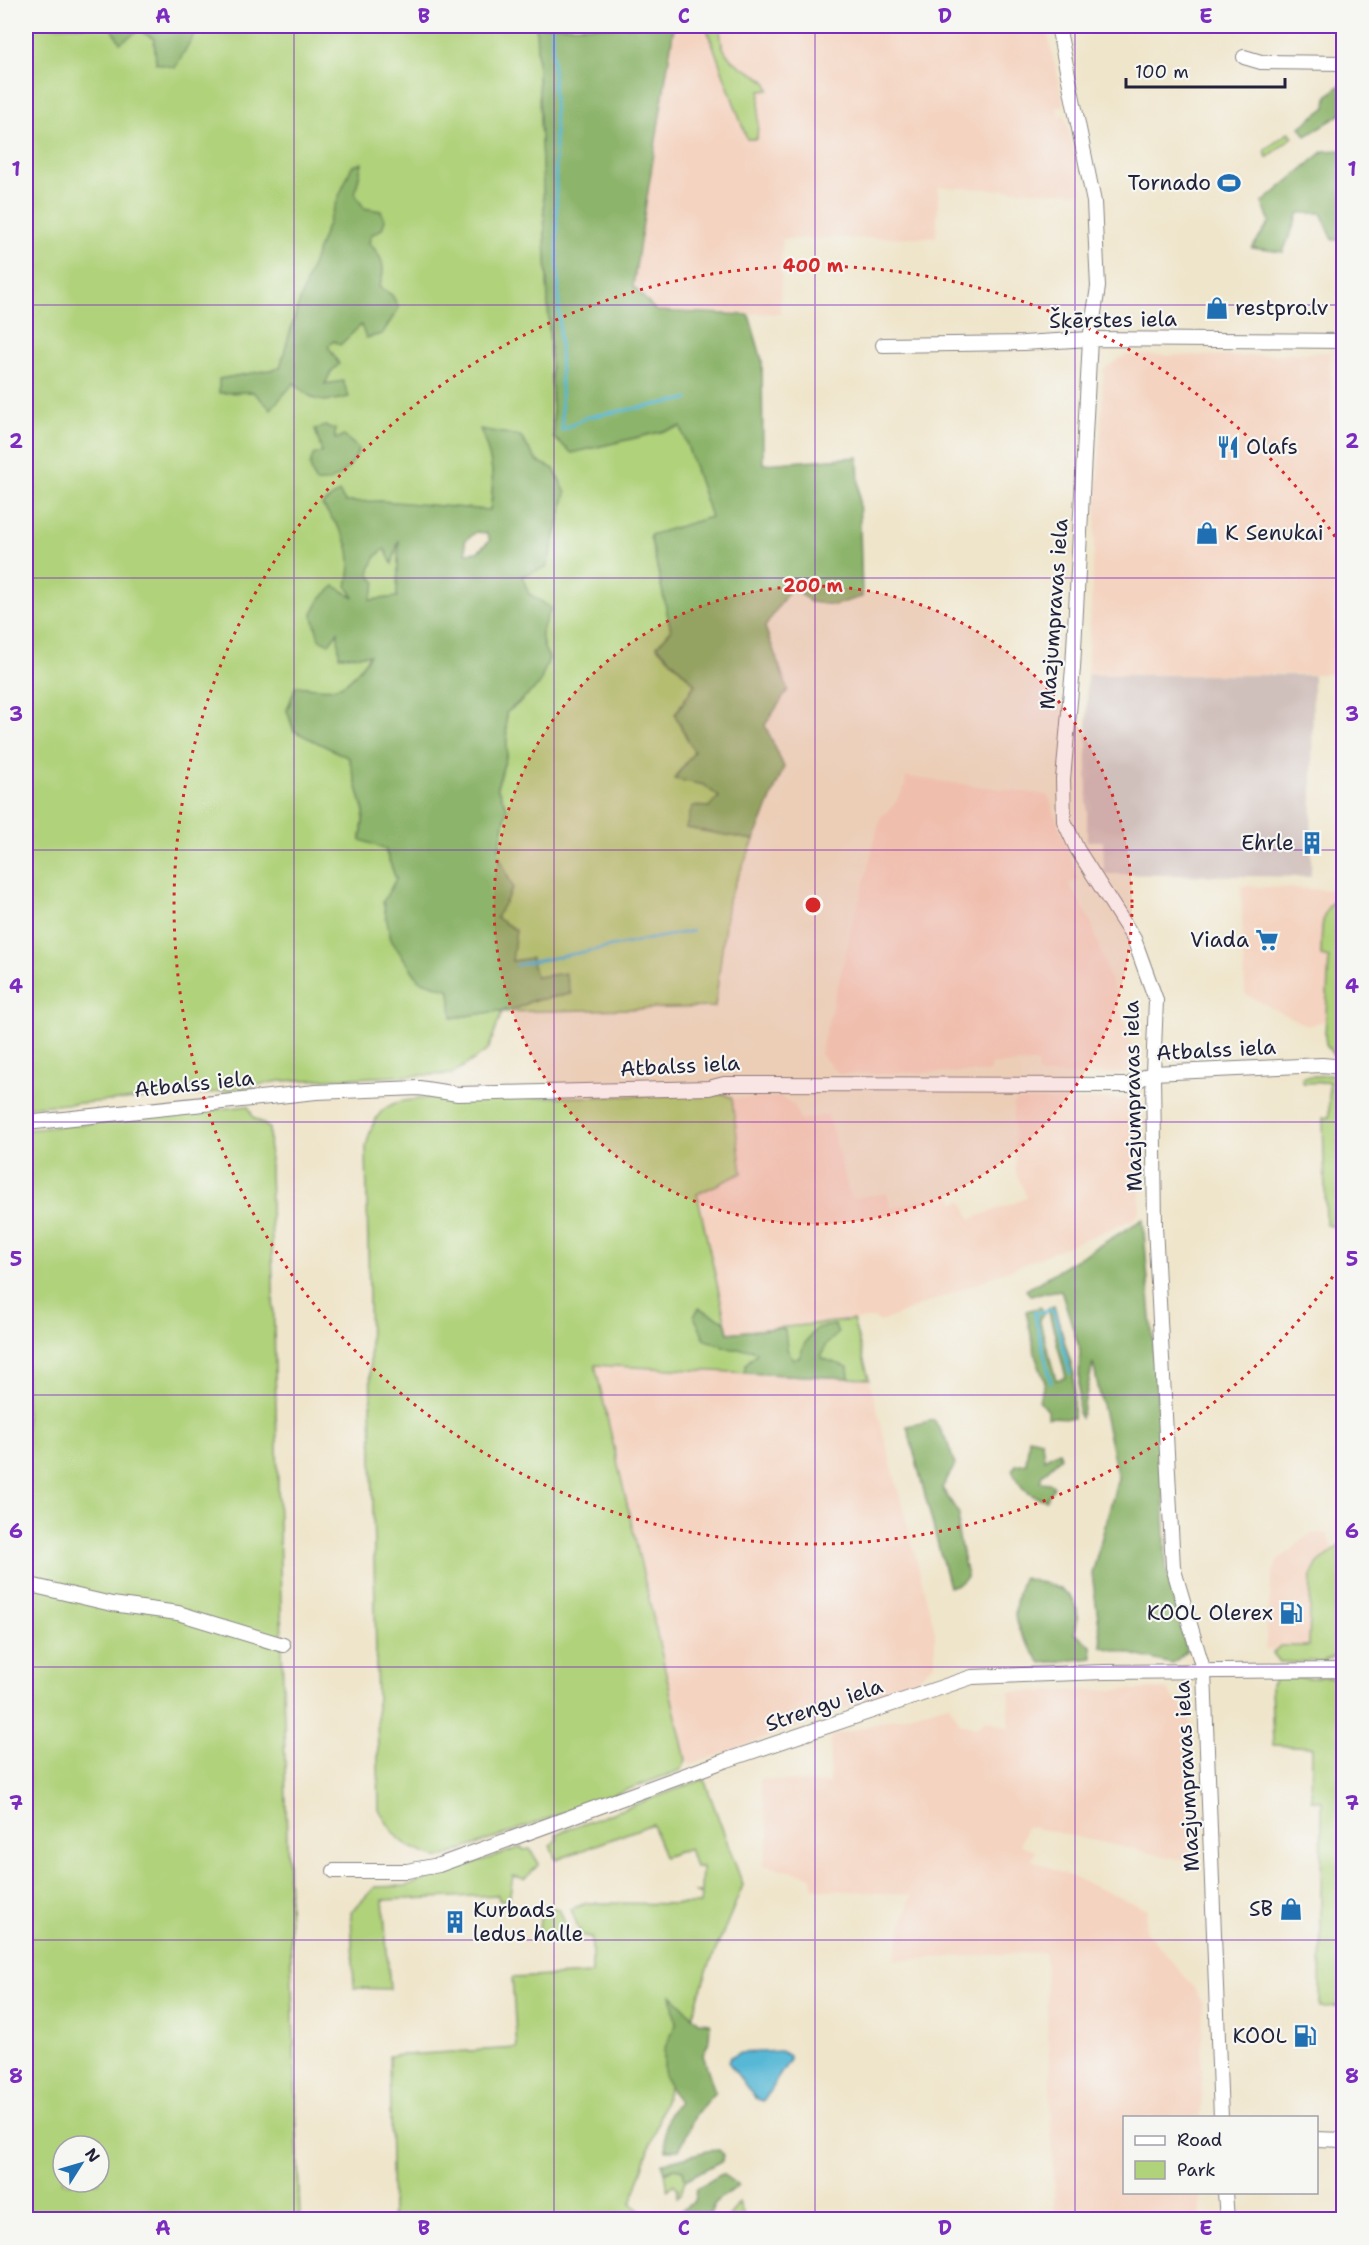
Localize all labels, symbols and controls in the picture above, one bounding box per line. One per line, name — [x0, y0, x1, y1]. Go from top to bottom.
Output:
text: A — [155, 3, 171, 29]
text: B — [418, 3, 430, 29]
text: C — [678, 3, 690, 29]
text: D — [938, 3, 952, 29]
text: E — [1199, 3, 1213, 29]
scale bar — [1126, 51, 1285, 89]
text: 100 m — [1135, 60, 1189, 84]
text: 1 — [11, 156, 21, 182]
text: 1 — [1347, 156, 1357, 182]
place label: Tornado — [1127, 169, 1211, 197]
sports icon: Tornado — [1216, 170, 1242, 196]
text: 400 m — [783, 254, 844, 278]
place label: restpro.lv — [1235, 294, 1329, 322]
shop icon: restpro.lv — [1204, 295, 1230, 321]
street label: Šķērstes iela — [1049, 304, 1177, 336]
text: 2 — [9, 428, 23, 454]
text: 2 — [1345, 428, 1359, 454]
place label: Olafs — [1246, 433, 1298, 461]
restaurant icon: Olafs — [1215, 434, 1241, 460]
street label: Mazjumpravas iela — [1033, 518, 1075, 710]
place label: K Senukai — [1225, 519, 1324, 547]
shop icon: K Senukai — [1194, 520, 1220, 546]
text: 200 m — [783, 574, 844, 598]
text: 3 — [9, 701, 23, 727]
text: 3 — [1345, 701, 1359, 727]
place label: Ehrle — [1241, 829, 1294, 857]
building icon: Ehrle — [1299, 830, 1325, 856]
centre of rings — [803, 895, 823, 915]
place label: Viada — [1190, 926, 1249, 954]
supermarket icon: Viada — [1254, 927, 1280, 953]
text: 4 — [9, 973, 23, 999]
text: 4 — [1345, 973, 1359, 999]
street label: Mazjumpravas iela — [1117, 1000, 1149, 1192]
street label: Atbalss iela — [1155, 1033, 1277, 1067]
street label: Atbalss iela — [619, 1049, 741, 1083]
street label: Atbalss iela — [133, 1064, 255, 1104]
text: 5 — [10, 1246, 22, 1272]
text: 5 — [1346, 1246, 1358, 1272]
text: 6 — [9, 1518, 23, 1544]
text: 6 — [1345, 1518, 1359, 1544]
place label: KOOL Olerex — [1147, 1599, 1273, 1627]
fuel station icon: KOOL Olerex — [1278, 1600, 1304, 1626]
street label: Strengu iela — [762, 1672, 886, 1738]
street label: Mazjumpravas iela — [1168, 1680, 1206, 1872]
text: 7 — [9, 1790, 23, 1816]
text: 7 — [1345, 1790, 1359, 1816]
place label: SB — [1249, 1895, 1273, 1923]
place label: Kurbads ledus halle — [473, 1896, 583, 1948]
shop icon: SB — [1278, 1896, 1304, 1922]
building icon: Kurbads ledus halle — [442, 1909, 468, 1935]
place label: KOOL — [1232, 2022, 1287, 2050]
fuel station icon: KOOL — [1292, 2023, 1318, 2049]
text: 8 — [9, 2063, 23, 2089]
text: 8 — [1345, 2063, 1359, 2089]
legend — [1123, 2116, 1318, 2194]
text: Road — [1177, 2128, 1222, 2152]
north arrow — [51, 2134, 111, 2194]
text: N — [80, 2144, 105, 2167]
text: Park — [1177, 2158, 1216, 2182]
text: A — [155, 2215, 171, 2241]
text: B — [418, 2215, 430, 2241]
text: C — [678, 2215, 690, 2241]
text: D — [938, 2215, 952, 2241]
text: E — [1199, 2215, 1213, 2241]

